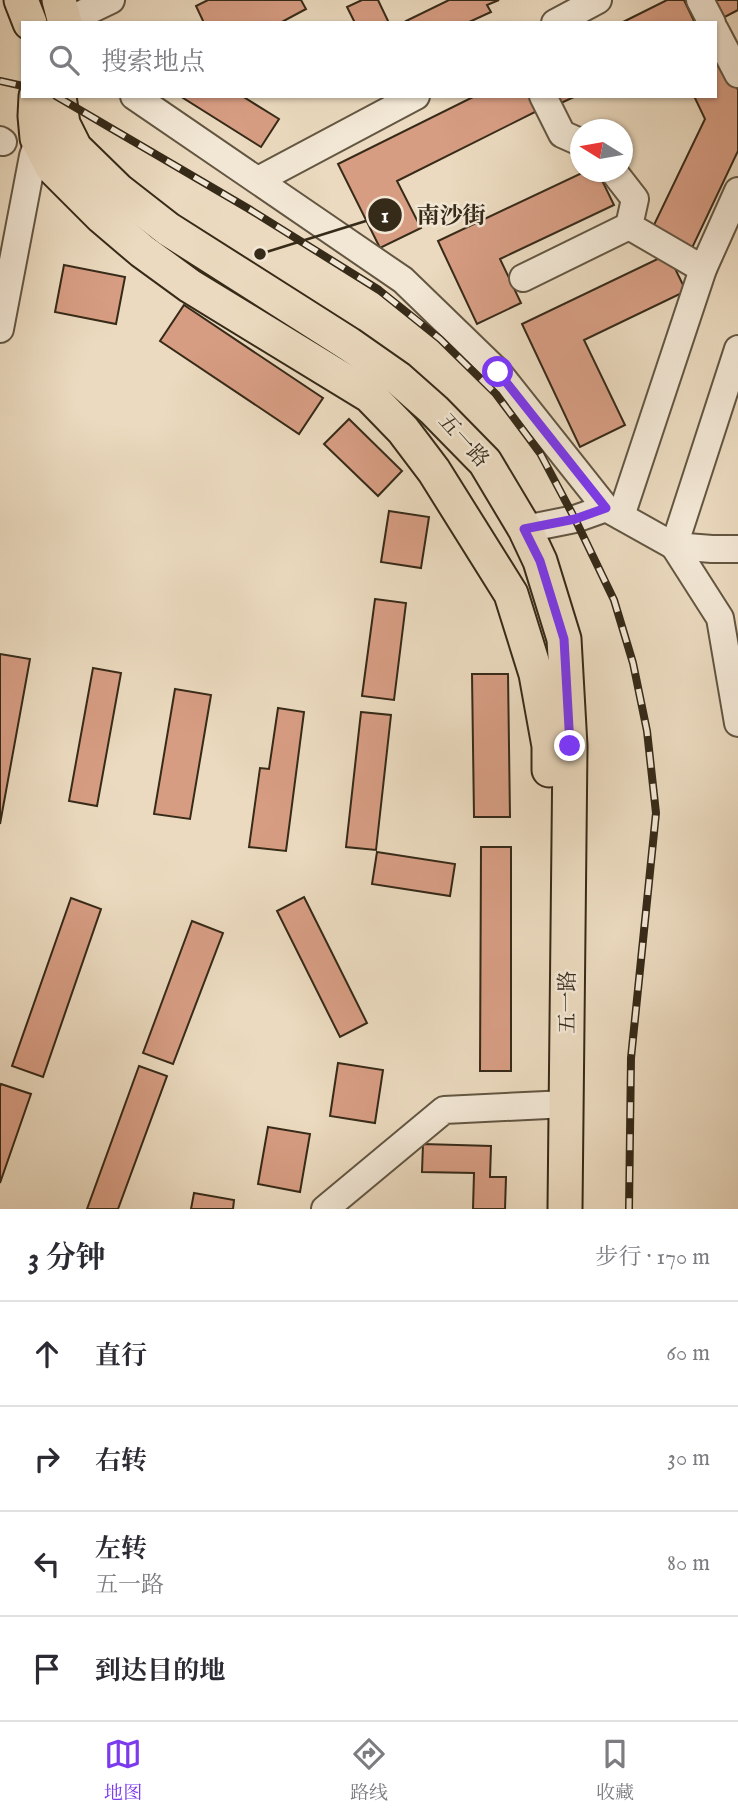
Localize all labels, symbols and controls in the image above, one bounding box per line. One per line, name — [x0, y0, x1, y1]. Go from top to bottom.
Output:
search box — [21, 21, 717, 98]
icon: search — [45, 41, 83, 79]
text: 搜索地点 — [101, 46, 205, 79]
north arrow — [570, 119, 633, 182]
callout: 南沙街 — [368, 193, 500, 237]
text: 南沙街 — [417, 202, 486, 231]
text: 1 — [381, 203, 389, 230]
route start — [482, 356, 513, 387]
street label: 五一路 — [432, 409, 494, 473]
route end — [554, 730, 585, 761]
street label: 五一路 — [555, 971, 582, 1034]
text: 3 分钟 — [28, 1240, 106, 1278]
text: 步行 · 170 m — [595, 1243, 710, 1272]
icon: ahead — [28, 1335, 66, 1373]
text: 60 m — [666, 1339, 710, 1368]
text: 直行 — [95, 1340, 147, 1373]
icon: right — [28, 1440, 66, 1478]
text: 30 m — [667, 1444, 710, 1473]
text: 右转 — [95, 1445, 147, 1478]
text: 左转 — [95, 1533, 147, 1566]
icon: left — [28, 1545, 66, 1583]
text: 80 m — [667, 1549, 710, 1578]
text: 五一路 — [95, 1571, 164, 1600]
icon: arrive — [28, 1650, 66, 1688]
text: 到达目的地 — [95, 1655, 225, 1688]
tab: 地图 — [104, 1735, 142, 1806]
tab: 路线 — [350, 1735, 388, 1806]
tab: 收藏 — [596, 1735, 634, 1806]

